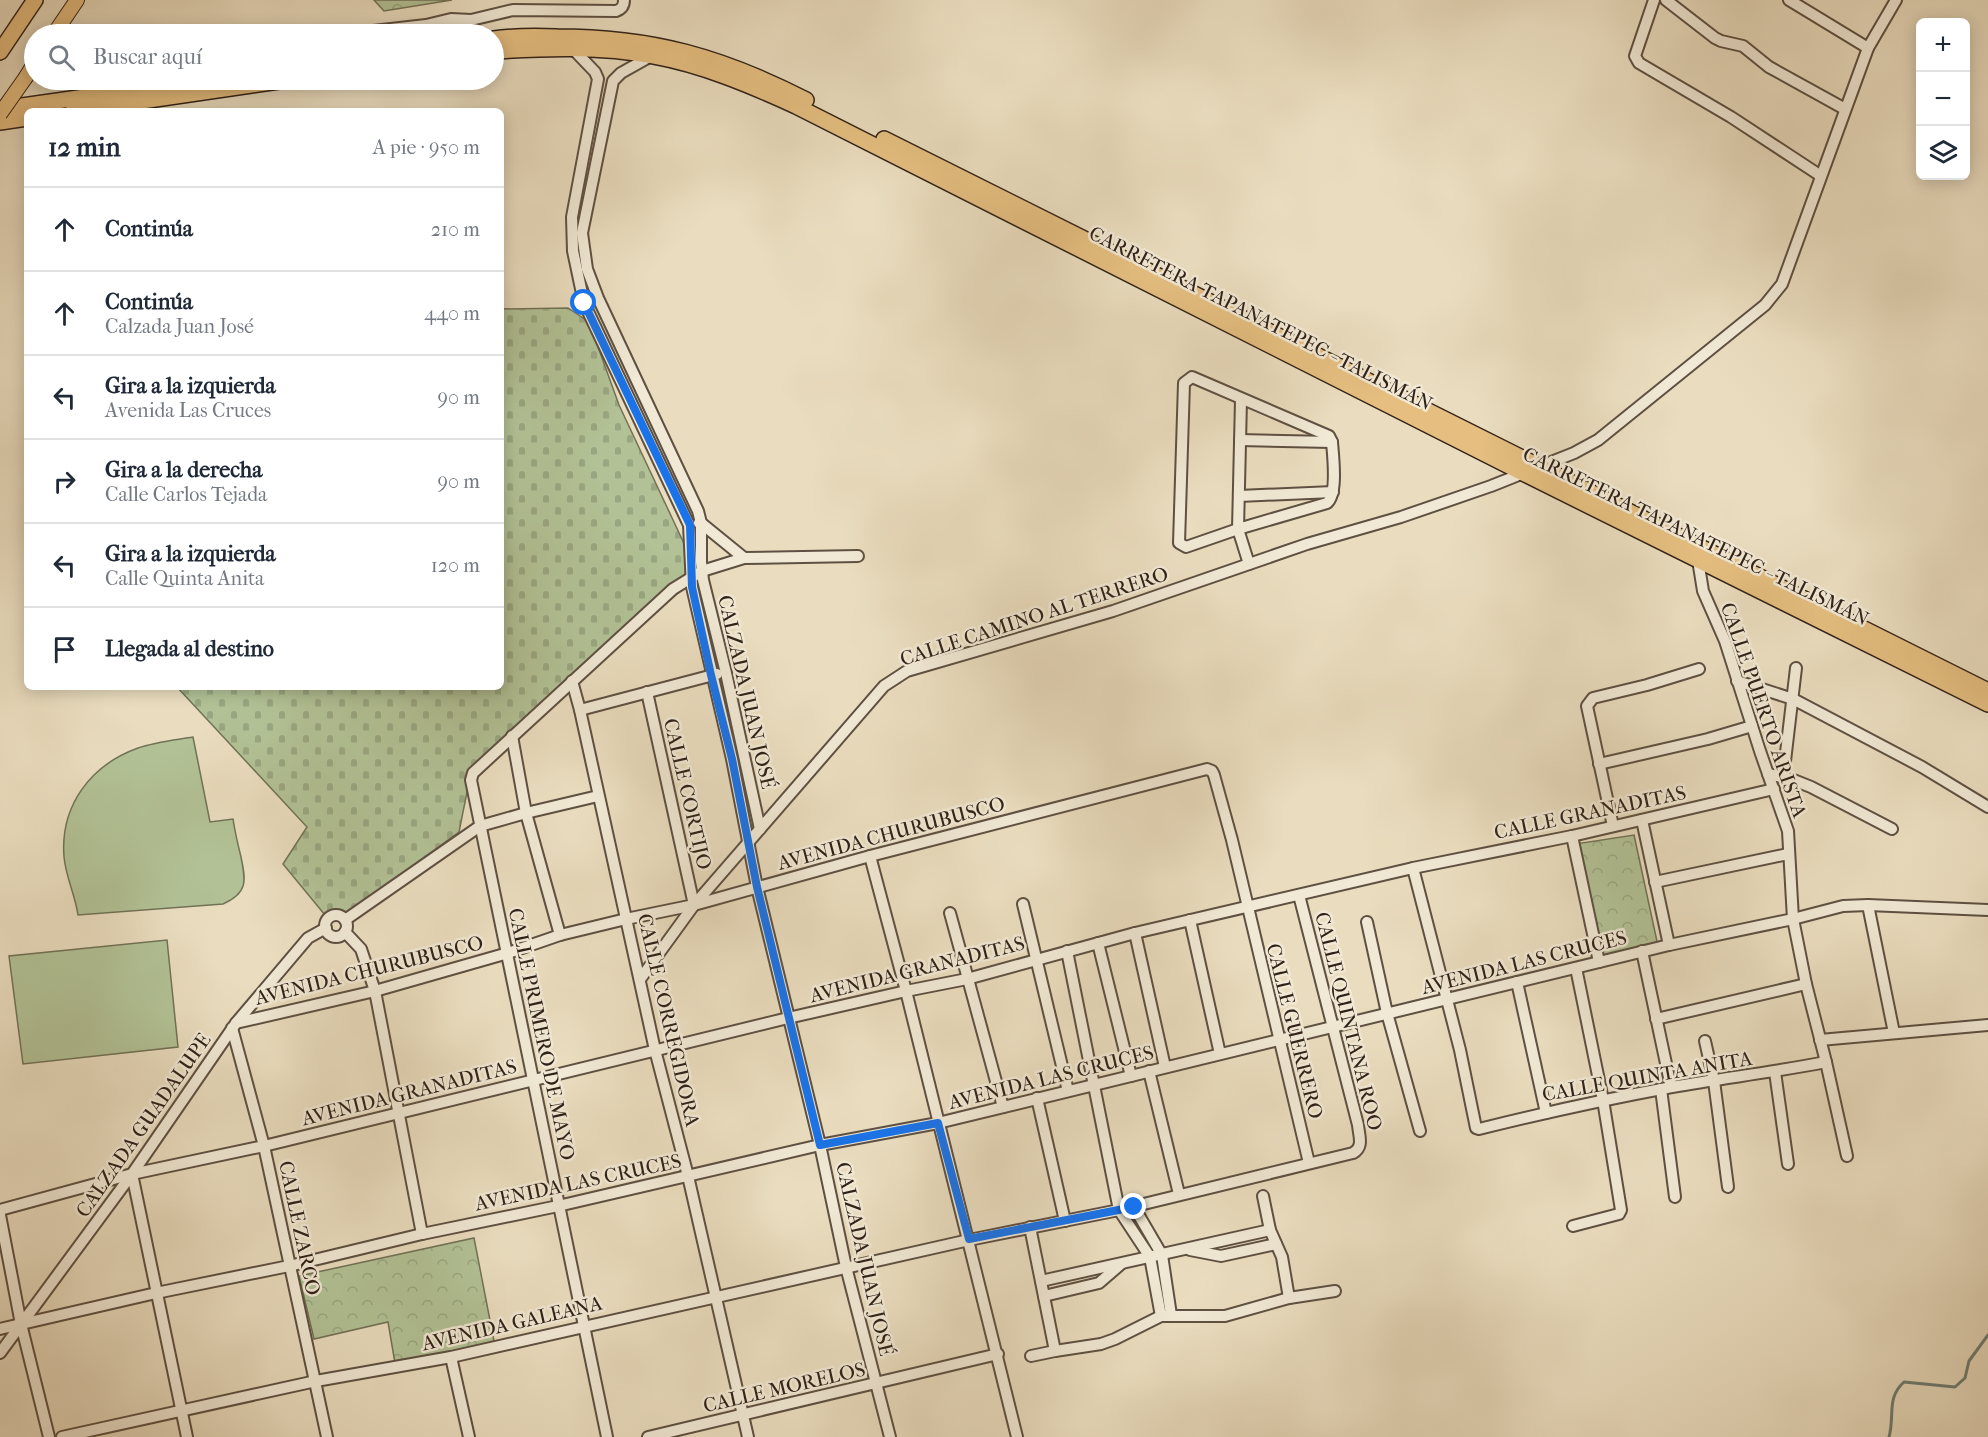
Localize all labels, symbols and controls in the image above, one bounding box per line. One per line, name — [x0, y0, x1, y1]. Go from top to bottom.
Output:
map controls — [1916, 18, 1970, 180]
button: + — [1916, 18, 1970, 72]
search box — [24, 24, 504, 90]
icon: search — [45, 41, 78, 74]
text: Buscar aquí — [93, 44, 202, 70]
button: − — [1916, 72, 1970, 126]
button: layers — [1916, 126, 1970, 180]
text: 12 min — [48, 132, 121, 163]
text: A pie · 950 m — [373, 136, 480, 159]
icon: ahead — [48, 213, 81, 246]
text: Continúa — [105, 216, 193, 242]
text: 210 m — [431, 218, 480, 241]
street label: CARRETERA TAPANATEPEC - TALISMÁN — [1085, 221, 1437, 415]
text: Continúa — [105, 289, 193, 315]
route start — [570, 289, 596, 315]
icon: ahead — [48, 297, 81, 330]
text: 440 m — [424, 302, 480, 325]
text: Calzada Juan José — [105, 315, 254, 338]
text: Gira a la izquierda — [105, 373, 276, 399]
icon: left — [48, 381, 81, 414]
text: 90 m — [438, 386, 480, 409]
text: Avenida Las Cruces — [105, 399, 271, 422]
street label: CARRETERA TAPANATEPEC - TALISMÁN — [1519, 441, 1873, 631]
text: Gira a la derecha — [105, 457, 262, 483]
icon: right — [48, 465, 81, 498]
text: 90 m — [438, 470, 480, 493]
text: Calle Carlos Tejada — [105, 483, 267, 506]
text: Gira a la izquierda — [105, 541, 276, 567]
icon: left — [48, 549, 81, 582]
text: 120 m — [431, 554, 480, 577]
street label: CALLE CAMINO AL TERRERO — [897, 562, 1171, 671]
text: Calle Quinta Anita — [105, 567, 264, 590]
street label: CALZADA JUAN JOSÉ — [713, 593, 781, 791]
street label: CALLE PUERTO ARISTA — [1716, 600, 1811, 822]
icon: arrive — [48, 633, 81, 666]
text: Llegada al destino — [105, 636, 274, 662]
street label: CALLE CORTIJO — [659, 716, 716, 872]
street label: CALLE GRANADITAS — [1492, 781, 1688, 844]
street label: AVENIDA CHURUBUSCO — [774, 792, 1007, 875]
street label: CALLE PRIMERO DE MAYO — [504, 906, 579, 1162]
street label: CALLE QUINTANA ROO — [1310, 910, 1387, 1133]
street label: CALLE CORREGIDORA — [633, 911, 704, 1130]
street label: AVENIDA LAS CRUCES — [1418, 926, 1629, 999]
street label: AVENIDA CHURUBUSCO — [252, 931, 486, 1010]
street label: AVENIDA GRANADITAS — [806, 932, 1027, 1008]
street label: CALLE GUERRERO — [1262, 941, 1327, 1121]
street label: CALZADA GUADALUPE — [71, 1029, 216, 1222]
street label: AVENIDA LAS CRUCES — [945, 1041, 1156, 1114]
street label: CALLE QUINTA ANITA — [1540, 1047, 1755, 1106]
street label: AVENIDA GRANADITAS — [298, 1055, 519, 1131]
street label: AVENIDA LAS CRUCES — [472, 1149, 684, 1216]
street label: CALLE ZARCO — [274, 1159, 325, 1297]
street label: CALZADA JUAN JOSÉ — [831, 1160, 899, 1358]
route end — [1120, 1193, 1146, 1219]
street label: AVENIDA GALEANA — [419, 1291, 605, 1356]
street label: CALLE MORELOS — [701, 1358, 867, 1417]

